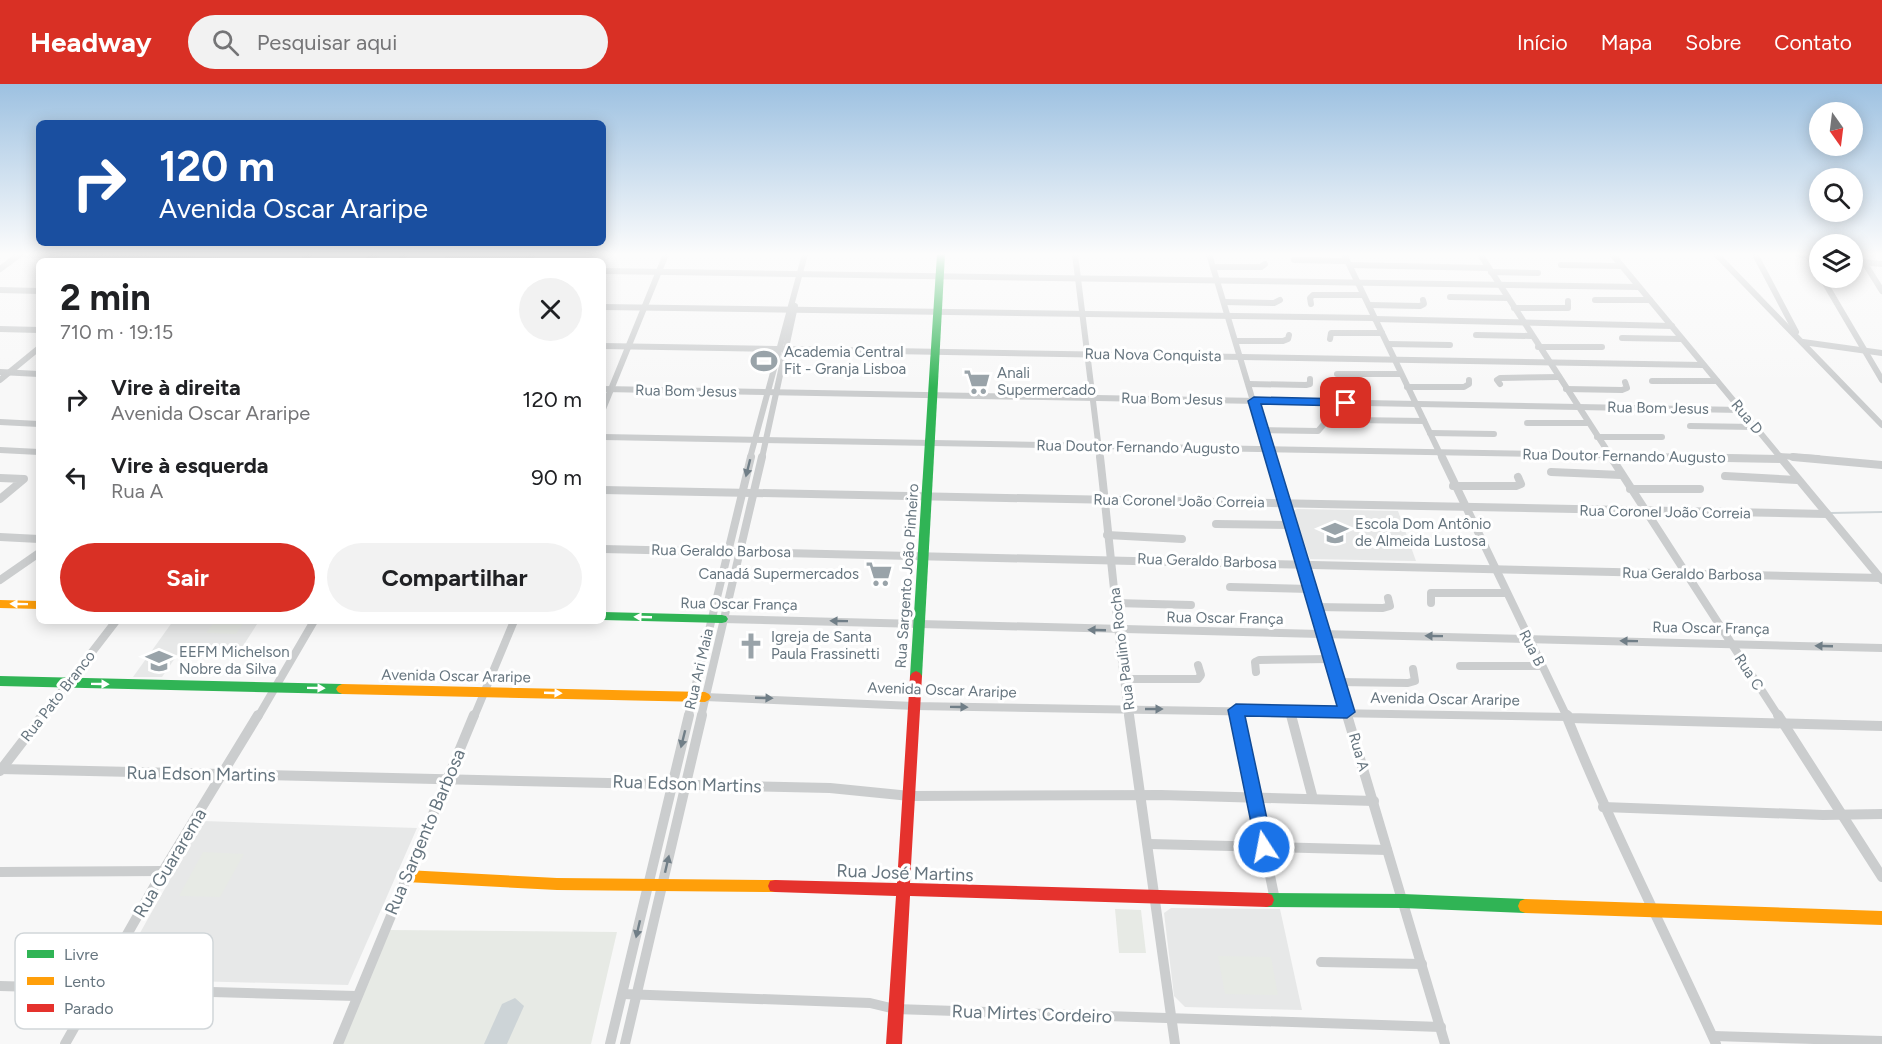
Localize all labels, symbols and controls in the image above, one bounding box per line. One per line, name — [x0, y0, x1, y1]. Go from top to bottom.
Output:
search box — [188, 15, 608, 69]
text: Headway — [30, 25, 152, 59]
icon: search — [209, 26, 242, 59]
text: Pesquisar aqui — [257, 29, 397, 56]
text: Início — [1517, 30, 1568, 55]
text: Mapa — [1601, 30, 1652, 55]
text: Sobre — [1685, 30, 1741, 55]
text: Contato — [1774, 30, 1852, 55]
north arrow — [1809, 102, 1863, 156]
map controls — [1809, 102, 1863, 288]
text: 120 m — [159, 141, 275, 192]
icon: right — [60, 144, 138, 222]
button: search — [1809, 168, 1863, 222]
text: Avenida Oscar Araripe — [159, 192, 428, 225]
button: layers — [1809, 234, 1863, 288]
text: 2 min — [60, 276, 151, 319]
button: close — [519, 278, 582, 341]
text: 710 m · 19:15 — [60, 320, 173, 344]
place label: Academia Central Fit - Granja Lisboa — [784, 343, 906, 378]
street label: Rua Nova Conquista — [1084, 345, 1222, 365]
sports icon: Academia Central Fit - Granja Lisboa — [749, 346, 779, 376]
place label: Anali Supermercado — [997, 364, 1096, 399]
supermarket icon: Anali Supermercado — [962, 367, 992, 397]
text: Vire à direita — [111, 374, 241, 401]
pin — [1320, 377, 1371, 428]
street label: Rua Bom Jesus — [635, 381, 737, 401]
icon: right — [60, 383, 93, 416]
text: 120 m — [522, 386, 582, 413]
icon: arrive — [1329, 386, 1362, 419]
street label: Rua Bom Jesus — [1121, 389, 1223, 409]
street label: Rua D — [1727, 396, 1767, 438]
street label: Rua Bom Jesus — [1607, 398, 1709, 418]
text: Avenida Oscar Araripe — [111, 401, 310, 425]
street label: Rua Doutor Fernando Augusto — [1036, 436, 1240, 458]
street label: Rua Doutor Fernando Augusto — [1522, 445, 1726, 467]
text: Vire à esquerda — [111, 452, 269, 479]
one-way arrow — [743, 459, 753, 477]
icon: left — [60, 461, 93, 494]
text: 90 m — [531, 464, 582, 491]
text: Rua A — [111, 479, 163, 503]
street label: Rua Sargento João Pinheiro — [892, 483, 922, 669]
street label: Rua Coronel João Correia — [1093, 491, 1265, 511]
street label: Rua Coronel João Correia — [1579, 502, 1751, 522]
place label: Escola Dom Antônio de Almeida Lustosa — [1355, 515, 1492, 550]
school or university icon: Escola Dom Antônio de Almeida Lustosa — [1320, 518, 1350, 548]
street label: Rua Geraldo Barbosa — [651, 541, 791, 561]
button: Sair — [60, 543, 315, 612]
button: Compartilhar — [327, 543, 582, 612]
street label: Rua Geraldo Barbosa — [1137, 550, 1277, 572]
supermarket icon: Canadá Supermercados — [864, 559, 894, 589]
street label: Rua Geraldo Barbosa — [1622, 564, 1762, 584]
place label: Canadá Supermercados — [698, 565, 859, 583]
street label: Rua Paulino Rocha — [1106, 587, 1138, 711]
street label: Rua Oscar França — [680, 594, 798, 614]
one-way arrow — [10, 599, 29, 609]
street label: Rua Oscar França — [1166, 608, 1284, 628]
one-way arrow — [633, 612, 652, 622]
one-way arrow — [830, 617, 849, 626]
street label: Rua Oscar França — [1652, 618, 1770, 638]
one-way arrow — [1088, 625, 1107, 634]
street label: Rua Ari Maia — [681, 627, 717, 711]
street label: Rua B — [1515, 627, 1549, 669]
place label: Igreja de Santa Paula Frassinetti — [771, 628, 880, 663]
church icon: Igreja de Santa Paula Frassinetti — [736, 631, 766, 661]
one-way arrow — [1424, 632, 1443, 641]
one-way arrow — [1619, 636, 1638, 645]
one-way arrow — [1814, 641, 1833, 650]
place label: EEFM Michelson Nobre da Silva — [179, 643, 290, 678]
school or university icon: EEFM Michelson Nobre da Silva — [144, 646, 174, 676]
street label: Rua Pato Branco — [17, 647, 99, 745]
street label: Rua C — [1731, 650, 1768, 694]
street label: Avenida Oscar Araripe — [381, 666, 531, 686]
street label: Avenida Oscar Araripe — [867, 678, 1017, 702]
one-way arrow — [91, 679, 110, 689]
one-way arrow — [307, 683, 326, 693]
one-way arrow — [544, 689, 563, 698]
street label: Avenida Oscar Araripe — [1370, 689, 1520, 709]
one-way arrow — [754, 694, 773, 703]
one-way arrow — [949, 702, 968, 711]
one-way arrow — [1144, 704, 1163, 714]
one-way arrow — [678, 730, 688, 749]
street label: Rua A — [1345, 731, 1373, 773]
street label: Rua Sargento Barbosa — [380, 746, 470, 918]
street label: Rua Edson Martins — [126, 762, 276, 786]
street label: Rua Edson Martins — [612, 770, 762, 798]
street label: Rua Guararema — [129, 804, 211, 922]
position arrow — [1232, 815, 1296, 879]
one-way arrow — [663, 855, 672, 874]
street label: Rua José Martins — [836, 860, 974, 886]
one-way arrow — [633, 920, 643, 938]
legend — [15, 933, 213, 1029]
text: Livre — [64, 945, 99, 964]
text: Lento — [64, 972, 105, 991]
text: Parado — [64, 999, 114, 1018]
street label: Rua Mirtes Cordeiro — [951, 1000, 1113, 1028]

